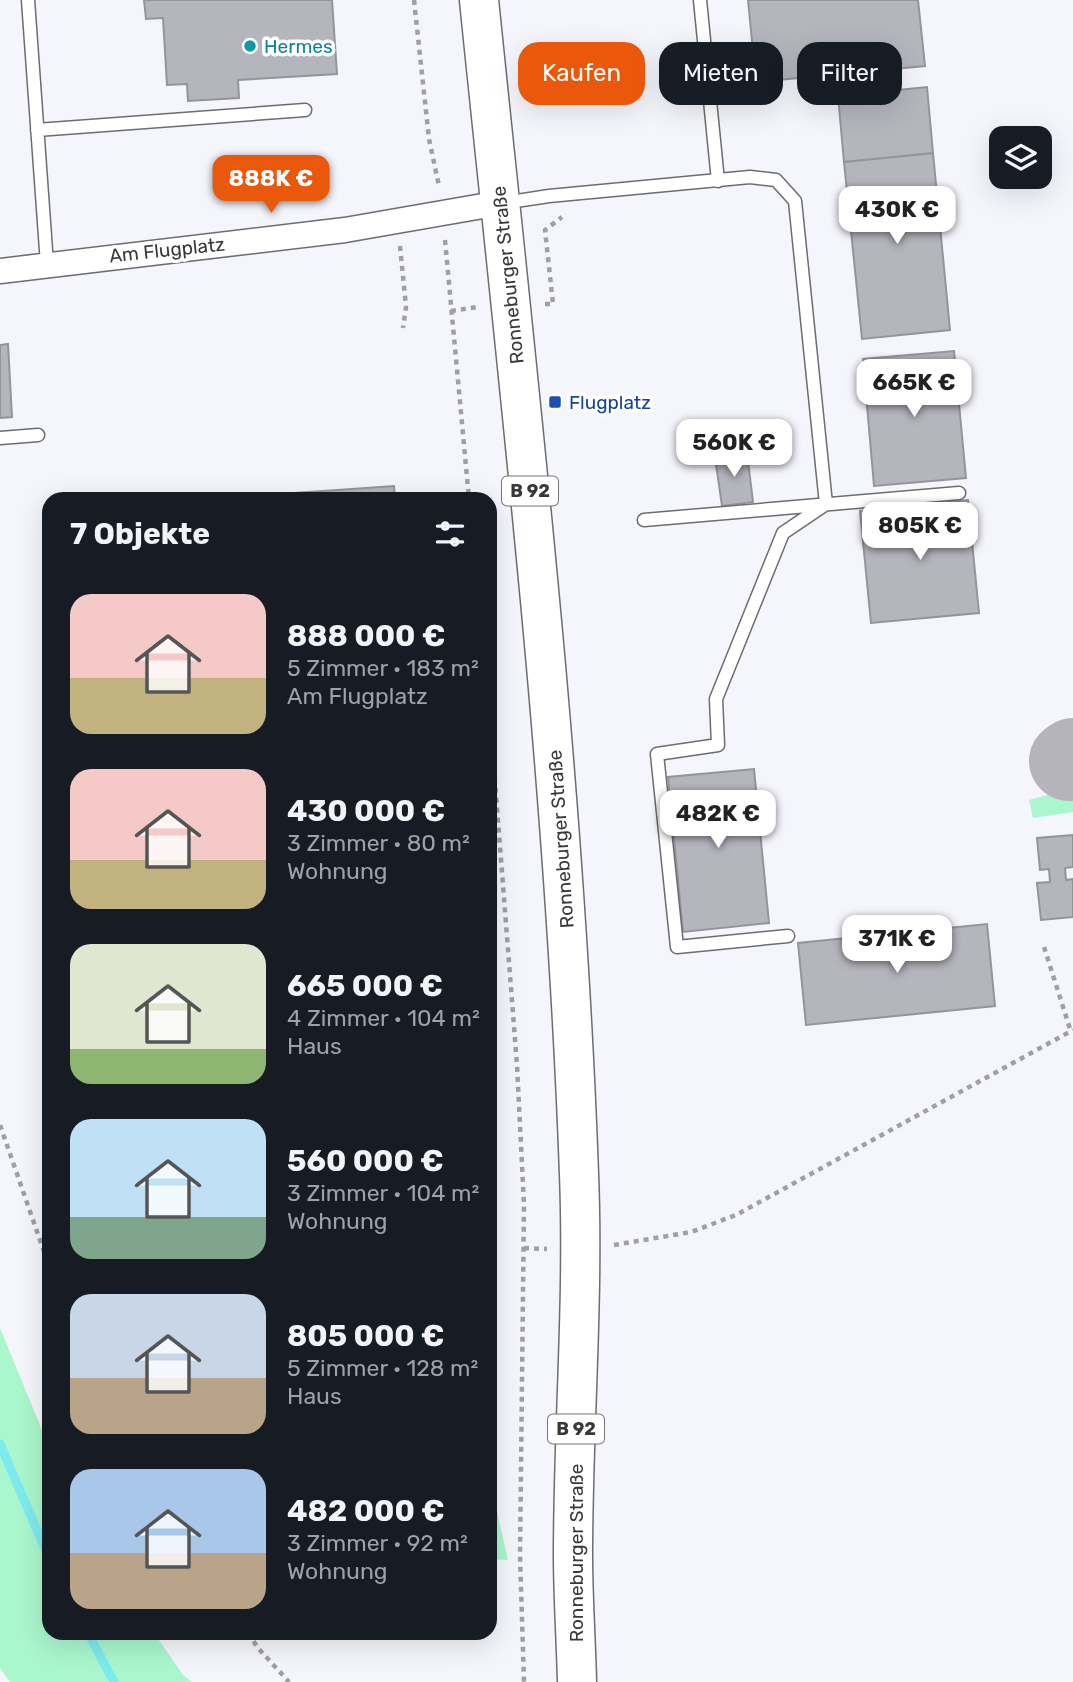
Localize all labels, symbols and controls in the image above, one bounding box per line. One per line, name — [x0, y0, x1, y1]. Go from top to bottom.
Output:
place label: Hermes — [264, 35, 333, 58]
marker: Hermes — [242, 38, 258, 54]
chip: Kaufen — [518, 42, 645, 105]
chip: Mieten — [659, 42, 783, 105]
chip: Filter — [797, 42, 902, 105]
map controls — [989, 126, 1052, 189]
button: layers — [989, 126, 1052, 189]
pin: 888K € — [214, 156, 328, 215]
text: 888K € — [229, 164, 313, 192]
street label: Ronneburger Straße — [487, 185, 529, 365]
pin: 430K € — [840, 187, 954, 246]
text: 430K € — [855, 195, 939, 223]
street label: Am Flugplatz — [108, 232, 226, 268]
pin: 665K € — [857, 360, 971, 419]
text: 665K € — [873, 368, 955, 396]
place label: Flugplatz — [569, 391, 651, 414]
marker: Flugplatz — [547, 394, 563, 410]
pin: 560K € — [677, 420, 791, 479]
text: 560K € — [692, 428, 776, 456]
road number: B 92 — [502, 476, 558, 505]
pin: 805K € — [863, 503, 977, 562]
text: 805K € — [878, 511, 962, 539]
icon: filters — [431, 515, 469, 553]
text: 7 Objekte — [70, 516, 210, 552]
text: 888 000 € — [287, 618, 445, 654]
icon: home — [126, 622, 210, 706]
text: 5 Zimmer · 183 m² — [287, 654, 479, 682]
text: Am Flugplatz — [287, 682, 428, 710]
street label: Ronneburger Straße — [543, 749, 579, 929]
pin: 482K € — [661, 790, 775, 850]
text: 430 000 € — [287, 793, 445, 829]
icon: home — [126, 797, 210, 881]
text: 482K € — [676, 799, 760, 827]
text: 3 Zimmer · 80 m² — [287, 829, 470, 857]
text: Wohnung — [287, 857, 388, 885]
pin: 371K € — [840, 916, 954, 975]
text: 371K € — [858, 924, 936, 952]
text: 665 000 € — [287, 968, 443, 1004]
icon: home — [126, 972, 210, 1056]
text: 4 Zimmer · 104 m² — [287, 1004, 480, 1032]
text: Haus — [287, 1032, 342, 1060]
text: 560 000 € — [287, 1143, 444, 1179]
icon: home — [126, 1147, 210, 1231]
text: 3 Zimmer · 104 m² — [287, 1179, 479, 1207]
text: Wohnung — [287, 1207, 388, 1235]
text: 805 000 € — [287, 1318, 445, 1354]
icon: home — [126, 1322, 210, 1406]
text: 5 Zimmer · 128 m² — [287, 1354, 478, 1382]
text: Haus — [287, 1382, 342, 1410]
road number: B 92 — [548, 1414, 604, 1444]
street label: Ronneburger Straße — [565, 1464, 588, 1642]
text: 482 000 € — [287, 1493, 445, 1529]
icon: home — [126, 1497, 210, 1581]
text: 3 Zimmer · 92 m² — [287, 1529, 468, 1557]
text: Wohnung — [287, 1557, 388, 1585]

